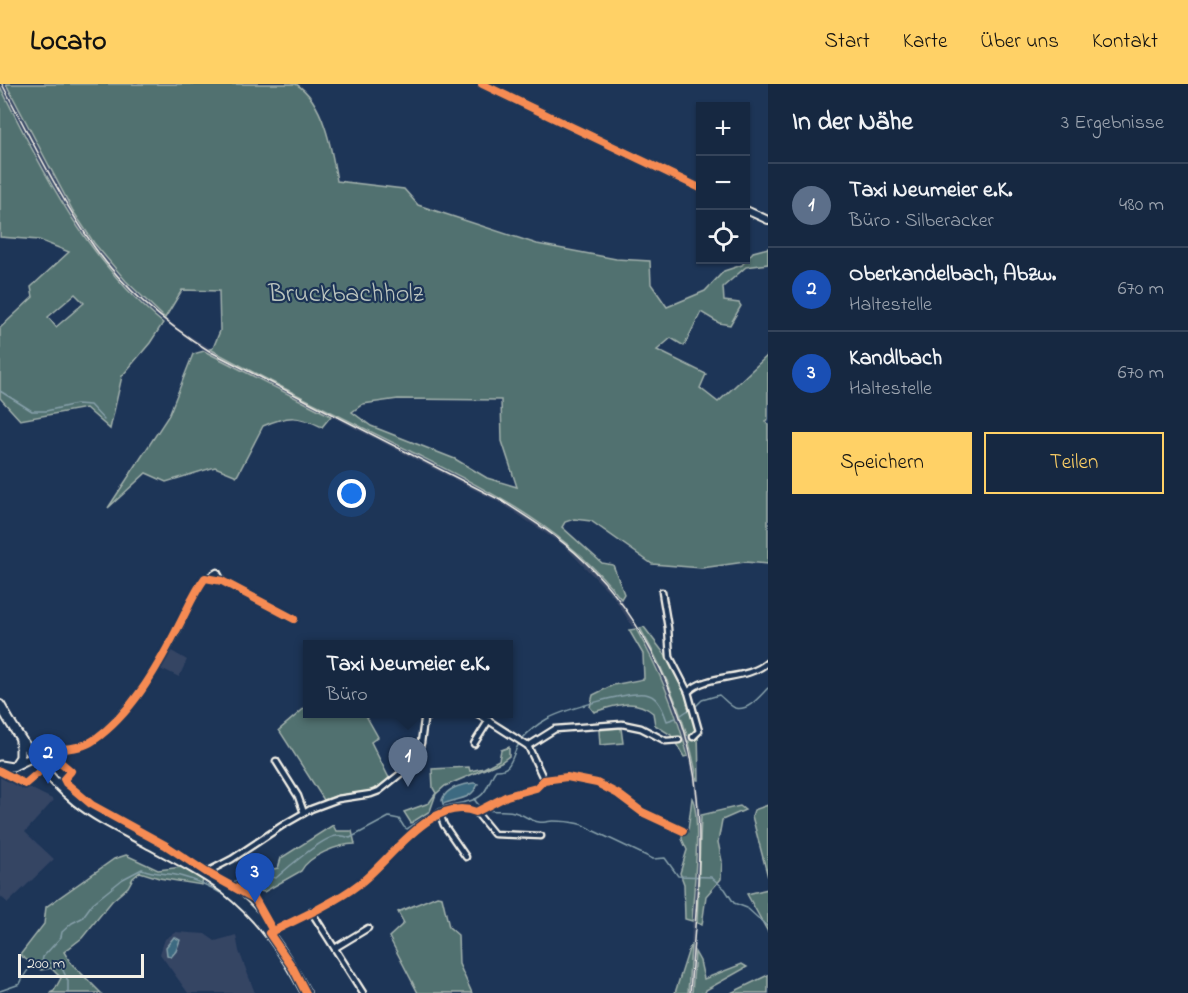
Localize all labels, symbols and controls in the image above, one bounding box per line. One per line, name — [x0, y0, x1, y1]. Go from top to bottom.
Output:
text: Locato — [30, 22, 106, 63]
text: Start — [824, 27, 870, 57]
text: Karte — [903, 27, 947, 57]
text: Über uns — [980, 27, 1059, 57]
text: Kontakt — [1092, 27, 1158, 57]
map controls — [696, 102, 750, 264]
button: + — [696, 102, 750, 156]
text: In der Nähe — [792, 104, 913, 142]
text: 3 Ergebnisse — [1061, 109, 1164, 138]
button: − — [696, 156, 750, 210]
text: Taxi Neumeier e.K. — [849, 175, 1013, 207]
text: 1 — [808, 191, 815, 220]
text: 480 m — [1119, 191, 1164, 220]
text: Büro · Silberacker — [849, 207, 994, 236]
button: locate — [696, 210, 750, 264]
text: Oberkandelbach, Abzw. — [849, 259, 1056, 291]
text: 2 — [807, 275, 816, 304]
text: 670 m — [1118, 275, 1164, 304]
park label: Bruckbachholz — [267, 276, 424, 314]
text: Haltestelle — [849, 291, 932, 320]
text: Kandlbach — [849, 343, 942, 375]
text: 3 — [807, 359, 816, 388]
text: 670 m — [1118, 359, 1164, 388]
text: Haltestelle — [849, 375, 932, 404]
button: Speichern — [792, 432, 972, 494]
button: Teilen — [984, 432, 1164, 494]
your location — [337, 479, 366, 508]
popup — [303, 640, 513, 718]
text: Taxi Neumeier e.K. — [326, 649, 490, 681]
text: Büro — [326, 681, 368, 710]
pin: 2 — [28, 734, 68, 784]
pin: 1 — [388, 738, 428, 787]
pin: 3 — [236, 854, 274, 903]
scale bar — [18, 951, 144, 978]
text: 200 m — [27, 952, 65, 976]

